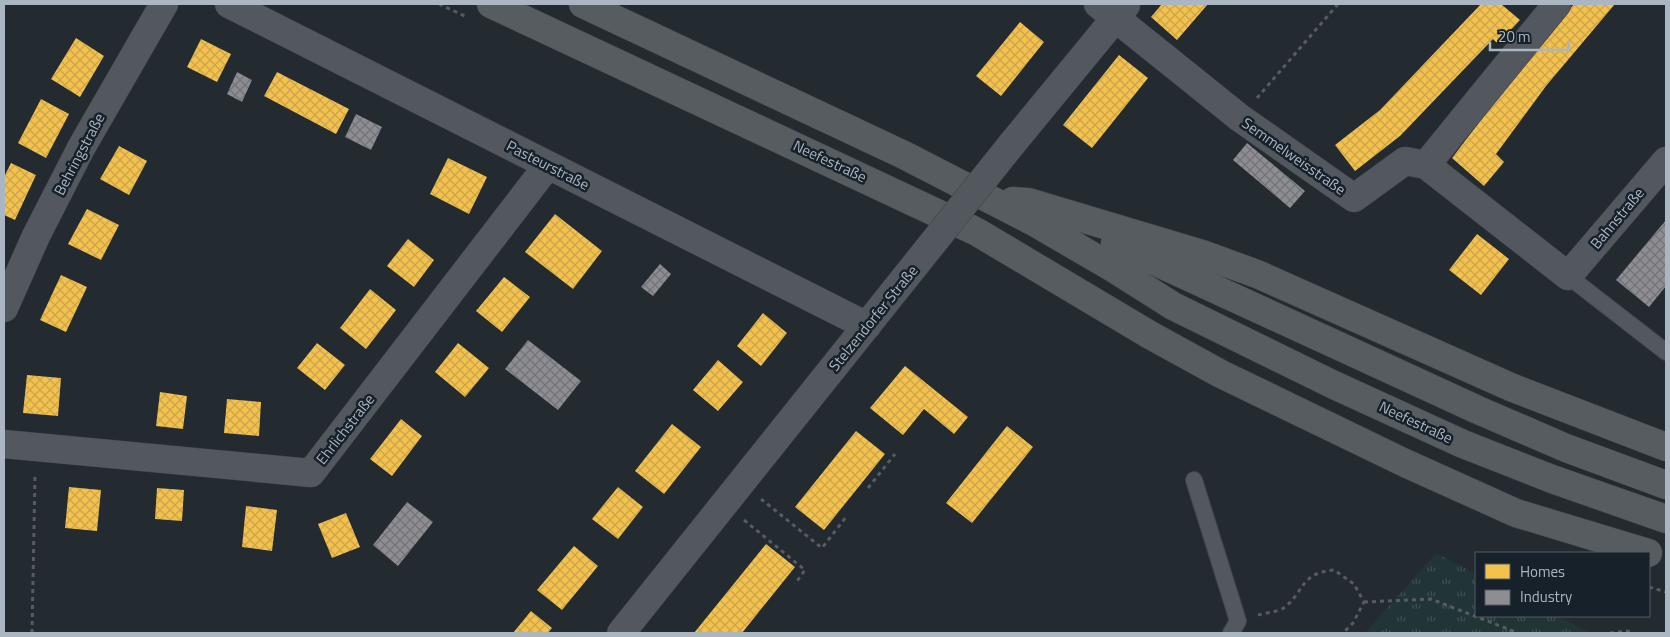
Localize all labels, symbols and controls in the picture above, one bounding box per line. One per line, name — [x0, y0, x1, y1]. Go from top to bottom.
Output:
scale bar — [1490, 20, 1569, 52]
text: 20 m — [1498, 25, 1531, 48]
street label: Behringstraße — [48, 109, 110, 199]
street label: Semmelweisstraße — [1237, 112, 1351, 200]
street label: Pasteurstraße — [502, 134, 594, 196]
street label: Neefestraße — [789, 134, 871, 188]
street label: Bahnstraße — [1584, 182, 1650, 254]
street label: Stelzendorfer Straße — [823, 260, 923, 376]
street label: Ehrlichstraße — [310, 389, 380, 469]
street label: Neefestraße — [1375, 395, 1457, 449]
legend — [1475, 552, 1650, 617]
text: Homes — [1520, 560, 1565, 583]
text: Industry — [1520, 585, 1572, 608]

